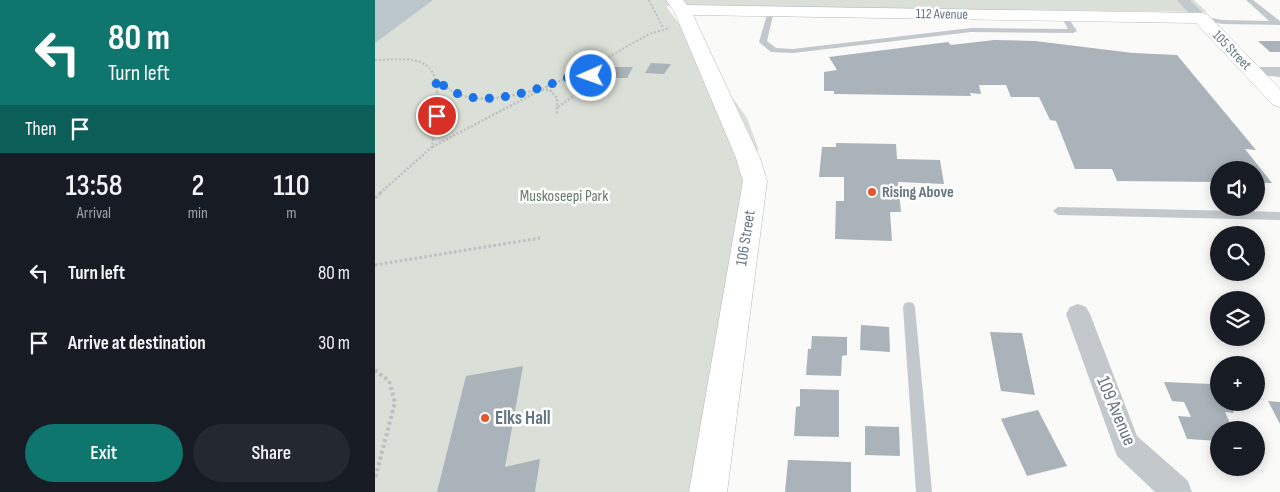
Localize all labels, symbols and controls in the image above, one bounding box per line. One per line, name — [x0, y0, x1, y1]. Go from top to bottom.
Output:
street label: 112 Avenue — [916, 5, 968, 23]
text: 80 m — [108, 17, 170, 60]
icon: left — [25, 20, 90, 85]
street label: 105 Street — [1209, 27, 1255, 73]
position arrow — [564, 49, 616, 101]
text: Turn left — [108, 60, 170, 87]
pin — [416, 95, 458, 137]
icon: arrive — [423, 102, 451, 130]
icon: arrive — [66, 115, 94, 143]
text: Then — [25, 118, 56, 141]
map controls — [1210, 161, 1265, 476]
button: sound — [1210, 161, 1265, 216]
text: 13:58 — [65, 168, 122, 204]
text: 2 — [191, 168, 204, 204]
text: 110 — [273, 168, 310, 204]
place label: Rising Above — [882, 183, 954, 202]
marker: Rising Above — [866, 186, 878, 198]
park label: Muskoseepi Park — [520, 187, 608, 206]
text: Arrival — [77, 204, 111, 223]
text: min — [188, 204, 208, 223]
text: m — [286, 204, 297, 223]
street label: 106 Street — [732, 209, 760, 267]
button: search — [1210, 226, 1265, 281]
icon: left — [25, 259, 53, 287]
text: Turn left — [68, 262, 125, 285]
text: 80 m — [318, 262, 350, 285]
button: layers — [1210, 291, 1265, 346]
icon: arrive — [25, 329, 53, 357]
text: Arrive at destination — [68, 332, 206, 355]
text: 30 m — [318, 332, 350, 355]
button: + — [1210, 356, 1265, 411]
street label: 109 Avenue — [1091, 373, 1141, 449]
place label: Elks Hall — [495, 407, 551, 430]
marker: Elks Hall — [479, 412, 491, 424]
button: − — [1210, 421, 1265, 476]
button: Exit — [25, 424, 183, 482]
button: Share — [193, 424, 350, 482]

